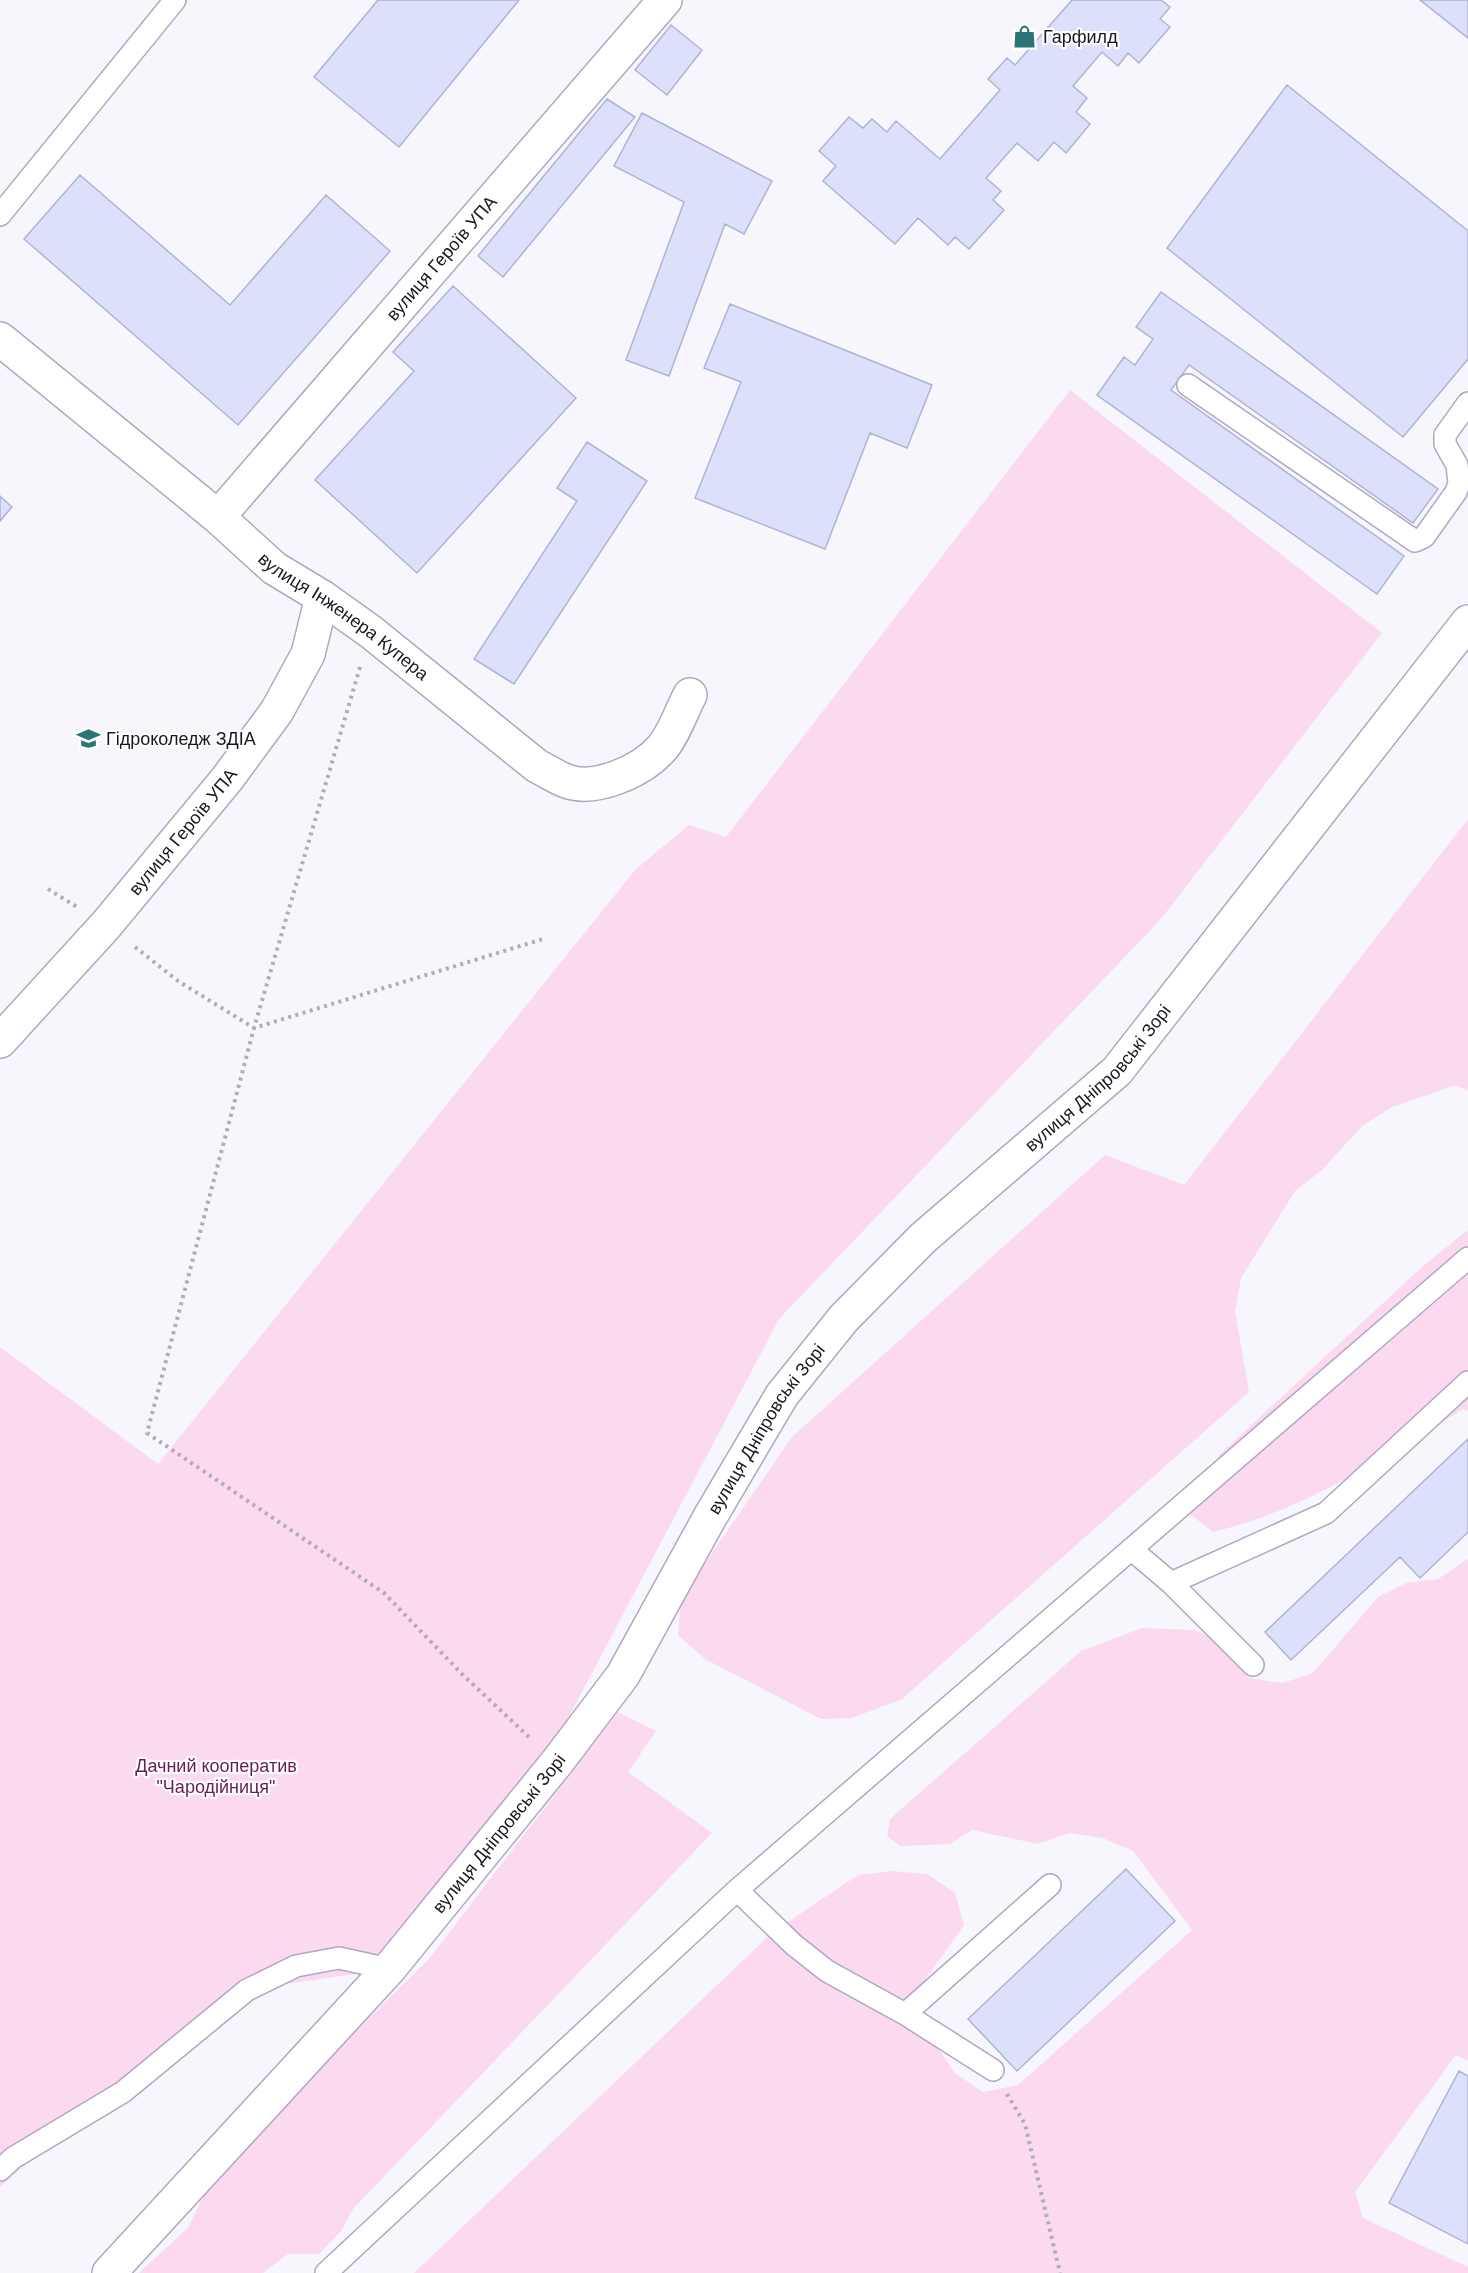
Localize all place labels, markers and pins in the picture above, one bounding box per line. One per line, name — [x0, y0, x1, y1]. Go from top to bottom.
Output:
shop icon: Гарфилд — [1012, 24, 1038, 50]
place label: Гарфилд — [1043, 27, 1118, 47]
school or university icon: Гідроколедж ЗДIА — [75, 726, 101, 752]
place label: Гідроколедж ЗДIА — [106, 729, 256, 749]

